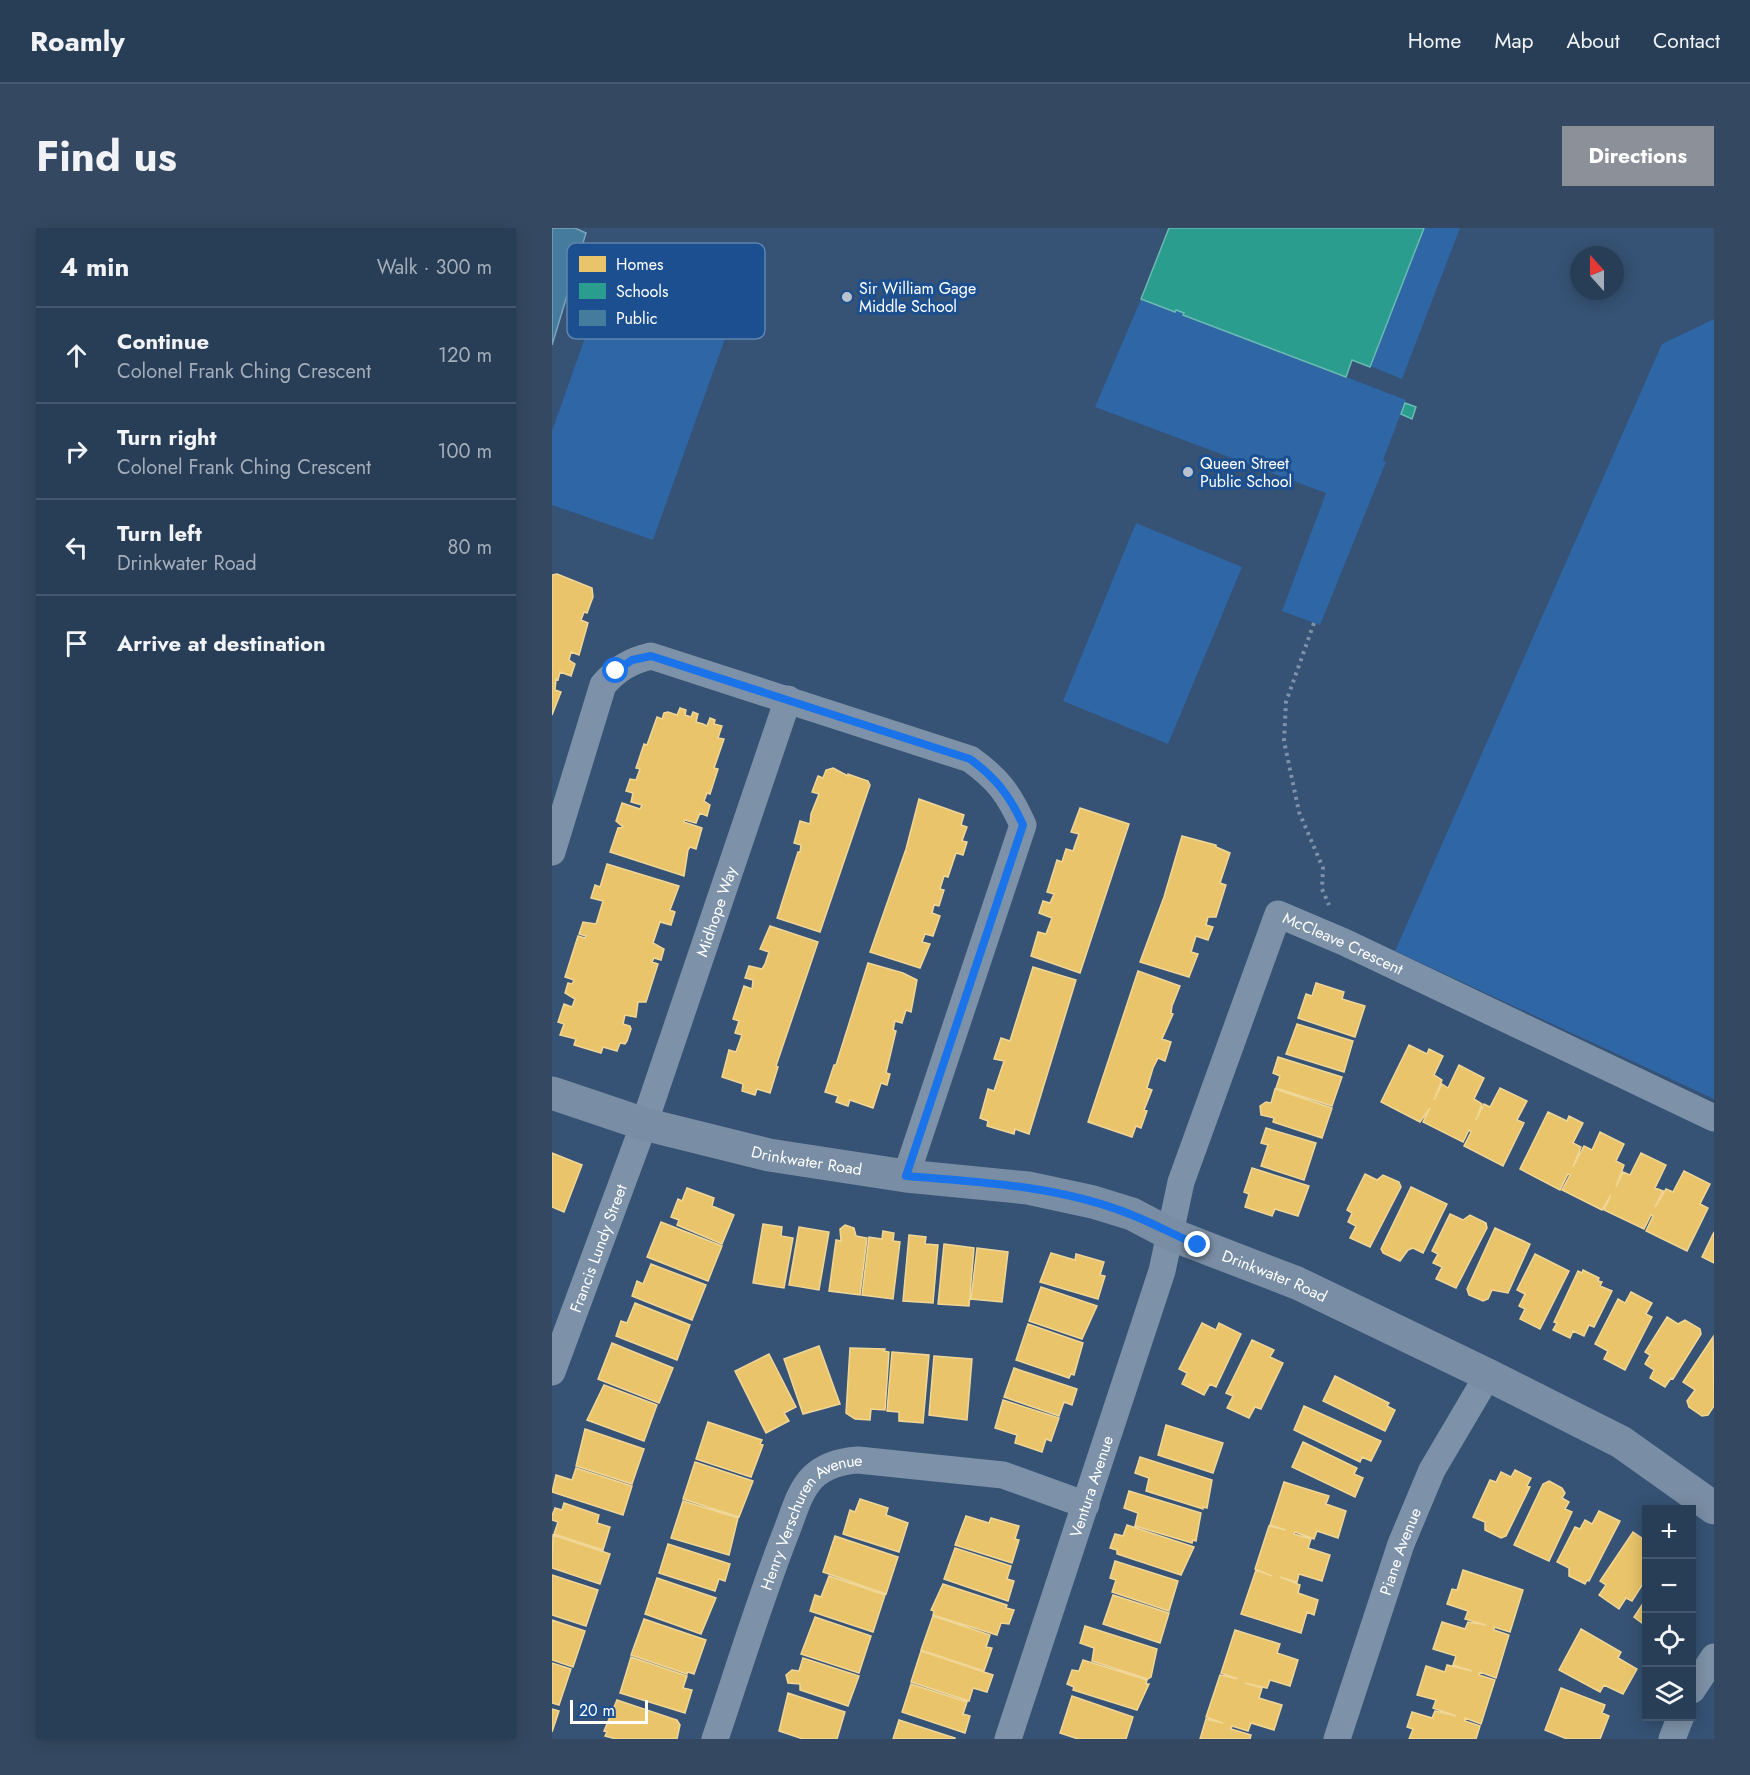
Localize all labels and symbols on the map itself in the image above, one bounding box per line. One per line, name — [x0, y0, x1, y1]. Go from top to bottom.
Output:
legend — [567, 243, 765, 339]
north arrow — [1570, 246, 1624, 300]
text: Homes — [616, 253, 663, 276]
place label: Sir William Gage Middle School — [859, 277, 976, 318]
text: Schools — [616, 280, 668, 303]
marker: Sir William Gage Middle School — [840, 290, 854, 304]
text: Public — [616, 307, 657, 330]
place label: Queen Street Public School — [1200, 452, 1292, 493]
marker: Queen Street Public School — [1181, 465, 1195, 479]
route start — [602, 657, 628, 683]
street label: Midhope Way — [690, 862, 742, 960]
street label: McCleave Crescent — [1279, 906, 1407, 980]
street label: Drinkwater Road — [749, 1140, 864, 1181]
street label: Francis Lundy Street — [564, 1181, 632, 1316]
route end — [1184, 1231, 1210, 1257]
street label: Drinkwater Road — [1219, 1244, 1331, 1307]
street label: Ventura Avenue — [1064, 1432, 1119, 1540]
street label: Henry Verschuren Avenue — [754, 1448, 864, 1593]
street label: Piane Avenue — [1373, 1504, 1427, 1598]
scale bar — [570, 1697, 648, 1724]

